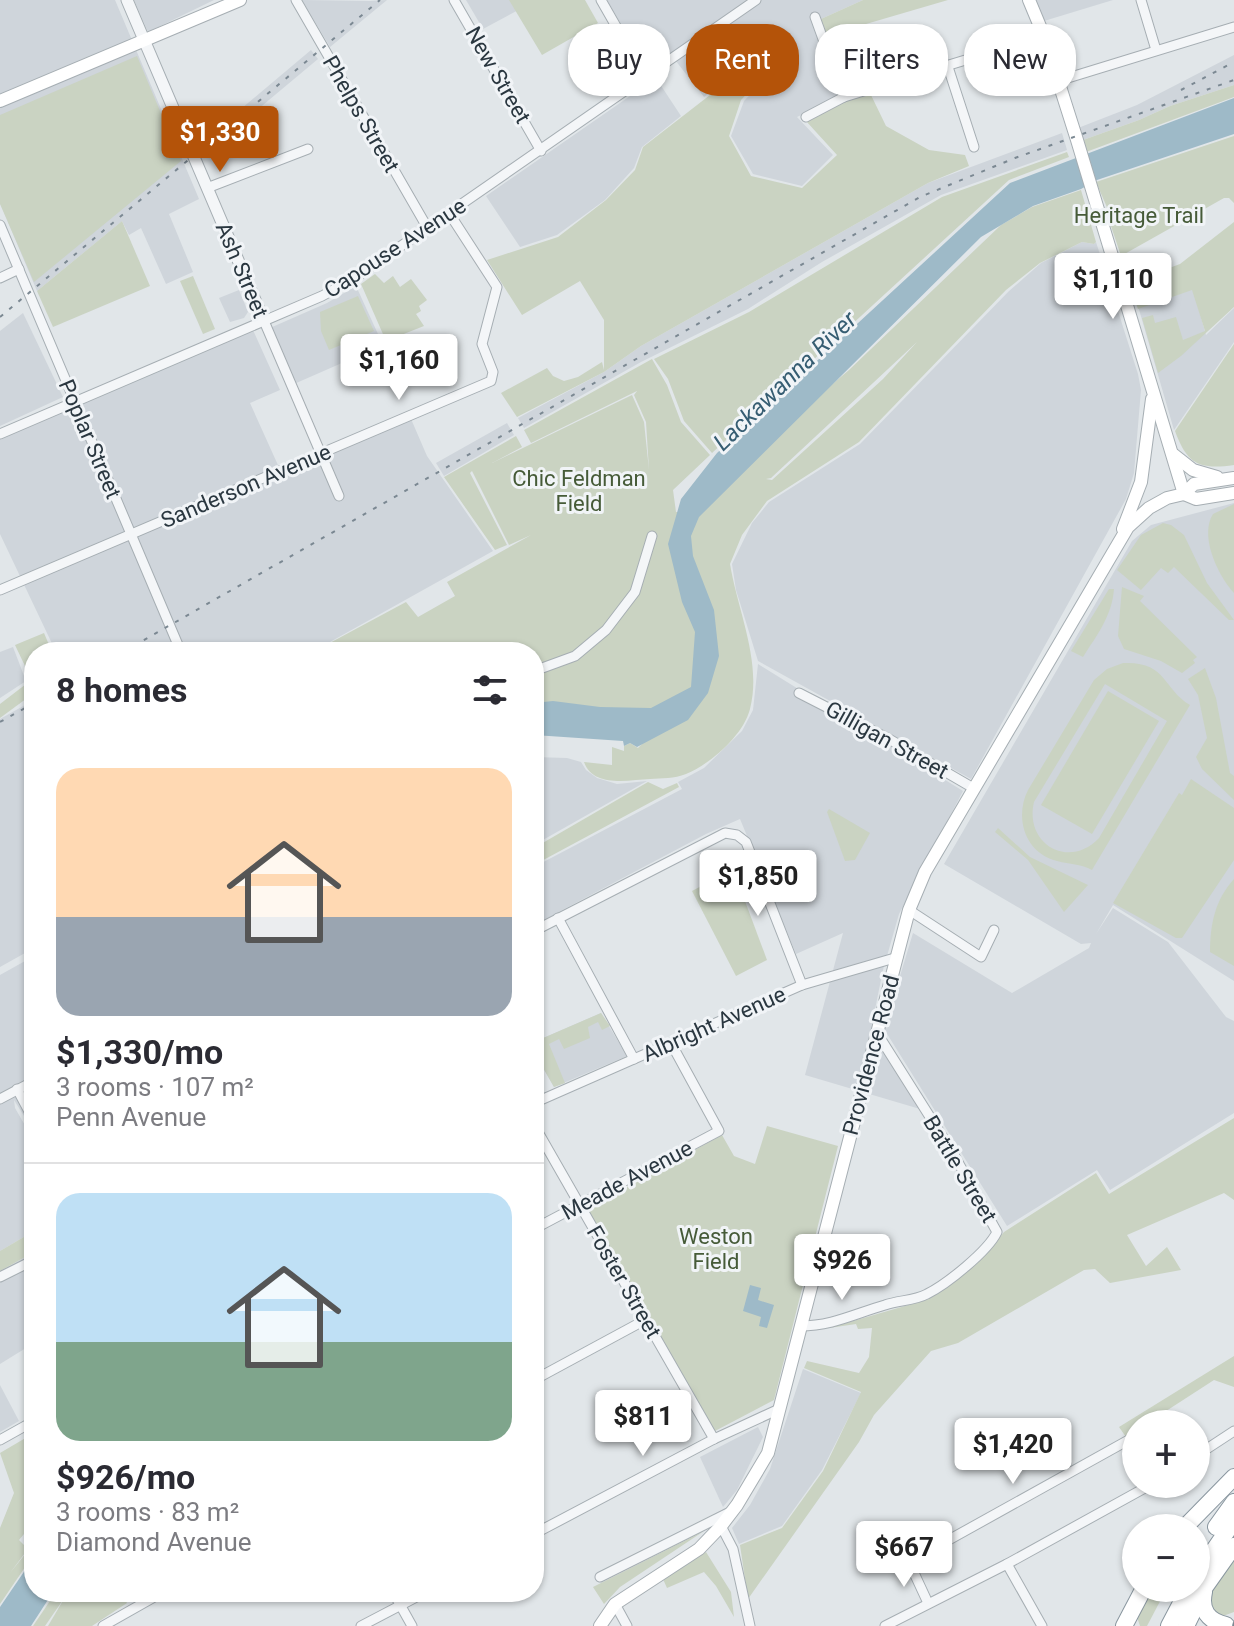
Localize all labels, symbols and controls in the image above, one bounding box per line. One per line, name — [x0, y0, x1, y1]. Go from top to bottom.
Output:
street label: New Street — [460, 22, 536, 128]
chip: Buy — [568, 24, 670, 96]
chip: Rent — [686, 24, 799, 96]
chip: Filters — [815, 24, 948, 96]
chip: New — [964, 24, 1076, 96]
street label: Phelps Street — [318, 51, 404, 177]
pin: $1,330 — [155, 106, 285, 174]
text: $1,330 — [180, 117, 260, 147]
street label: Capouse Avenue — [320, 193, 470, 303]
park label: Heritage Trail — [1074, 203, 1204, 228]
street label: Ash Street — [211, 218, 273, 322]
pin: $1,110 — [1048, 253, 1178, 321]
text: $1,110 — [1073, 264, 1153, 294]
water label: Lackawanna River — [708, 305, 863, 456]
pin: $1,160 — [334, 334, 464, 402]
text: $1,160 — [359, 345, 439, 375]
street label: Poplar Street — [54, 376, 126, 502]
street label: Sanderson Avenue — [157, 439, 335, 533]
park label: Chic Feldman Field — [512, 466, 646, 516]
icon: filters — [468, 668, 512, 712]
text: 8 homes — [56, 670, 187, 710]
street label: Gilligan Street — [821, 696, 953, 784]
icon: home — [212, 820, 356, 964]
pin: $1,850 — [693, 850, 823, 918]
text: $1,850 — [718, 861, 798, 891]
street label: Providence Road — [838, 972, 904, 1138]
street label: Albright Avenue — [639, 981, 789, 1067]
text: $1,330/mo — [56, 1032, 223, 1072]
text: 3 rooms · 107 m² — [56, 1072, 254, 1102]
text: Penn Avenue — [56, 1102, 206, 1132]
street label: Battle Street — [918, 1111, 1002, 1227]
street label: Meade Avenue — [557, 1135, 697, 1225]
street label: Foster Street — [582, 1221, 666, 1343]
park label: Weston Field — [679, 1224, 753, 1274]
pin: $926 — [795, 1234, 889, 1302]
icon: home — [212, 1245, 356, 1389]
text: $926 — [812, 1245, 872, 1275]
pin: $811 — [596, 1390, 690, 1458]
text: $811 — [613, 1401, 673, 1431]
map controls — [1122, 1410, 1210, 1602]
button: + — [1122, 1410, 1210, 1498]
pin: $1,420 — [948, 1418, 1078, 1486]
text: $1,420 — [973, 1429, 1053, 1459]
text: $926/mo — [56, 1457, 195, 1497]
text: 3 rooms · 83 m² — [56, 1497, 239, 1527]
button: − — [1122, 1514, 1210, 1602]
pin: $667 — [857, 1521, 951, 1589]
text: Diamond Avenue — [56, 1527, 252, 1557]
text: $667 — [874, 1532, 934, 1562]

